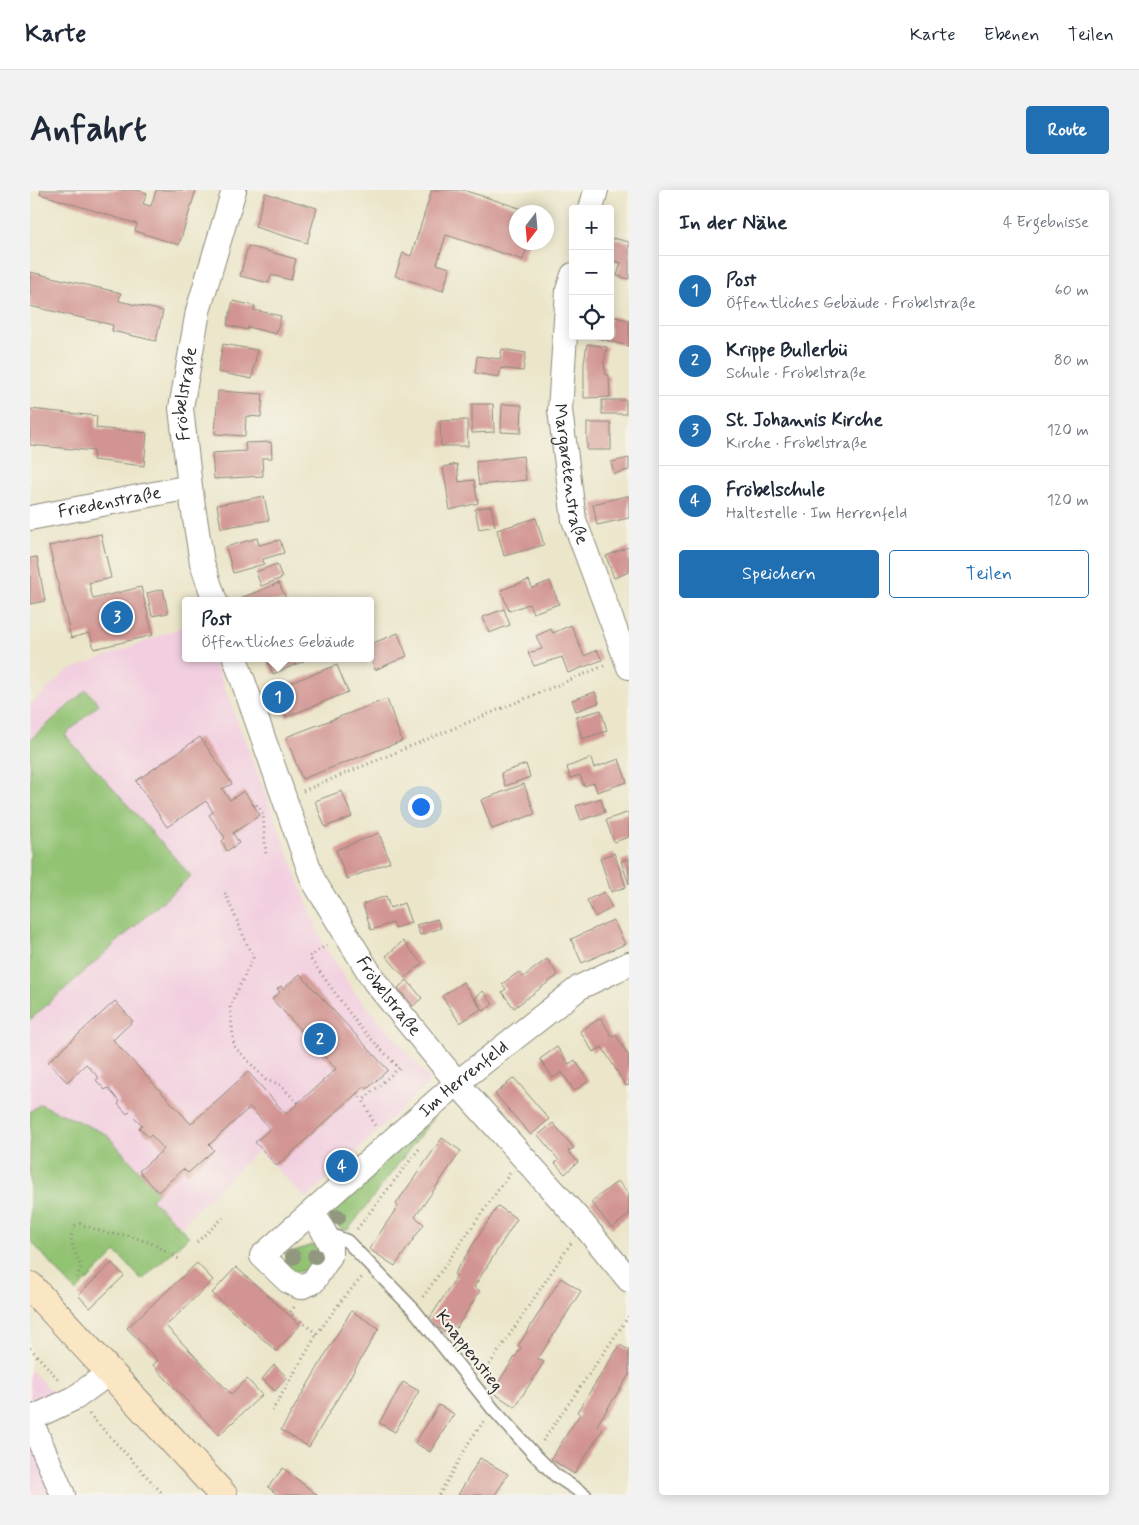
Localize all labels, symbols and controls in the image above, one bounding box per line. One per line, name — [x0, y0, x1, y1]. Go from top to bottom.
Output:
text: Karte — [25, 19, 86, 50]
text: Karte — [910, 23, 956, 47]
text: Ebenen — [984, 23, 1040, 47]
text: Teilen — [1068, 23, 1114, 47]
button: Route — [1026, 106, 1109, 154]
text: Anfahrt — [30, 107, 147, 153]
north arrow — [509, 205, 554, 250]
map controls — [569, 205, 614, 340]
button: + — [569, 205, 614, 250]
text: In der Nähe — [679, 209, 787, 237]
text: 4 Ergebnisse — [1003, 212, 1089, 233]
button: − — [569, 250, 614, 295]
text: Post — [726, 268, 756, 293]
text: 1 — [691, 280, 699, 301]
text: 60 m — [1055, 280, 1089, 301]
text: Öffentliches Gebäude · Fröbelstraße — [726, 293, 976, 314]
button: locate — [569, 295, 614, 340]
text: Krippe Bullerbü — [726, 338, 847, 363]
street label: Fröbelstraße — [168, 345, 203, 442]
text: 2 — [691, 350, 699, 371]
text: 80 m — [1054, 350, 1089, 371]
text: Schule · Fröbelstraße — [726, 363, 866, 384]
street label: Margaretenstraße — [547, 402, 594, 548]
text: St. Johannis Kirche — [726, 408, 883, 433]
text: 3 — [691, 420, 699, 441]
text: 120 m — [1047, 420, 1089, 441]
text: Kirche · Fröbelstraße — [726, 433, 867, 454]
text: Fröbelschule — [726, 478, 825, 503]
street label: Friedenstraße — [56, 481, 163, 524]
text: 4 — [690, 490, 700, 511]
text: 120 m — [1047, 490, 1089, 511]
text: Haltestelle · Im Herrenfeld — [726, 503, 907, 524]
button: Speichern — [679, 550, 879, 598]
button: Teilen — [889, 550, 1089, 598]
popup — [182, 597, 374, 662]
pin: 3 — [101, 598, 133, 636]
text: Post — [201, 607, 232, 632]
text: Öffentliches Gebäude — [201, 632, 355, 653]
pin: 1 — [262, 678, 294, 716]
your location — [408, 794, 434, 820]
street label: Fröbelstraße — [350, 952, 427, 1041]
pin: 2 — [304, 1020, 336, 1058]
street label: Im Herrenfeld — [414, 1035, 514, 1123]
pin: 4 — [326, 1147, 358, 1185]
street label: Knappenstieg — [430, 1305, 508, 1397]

